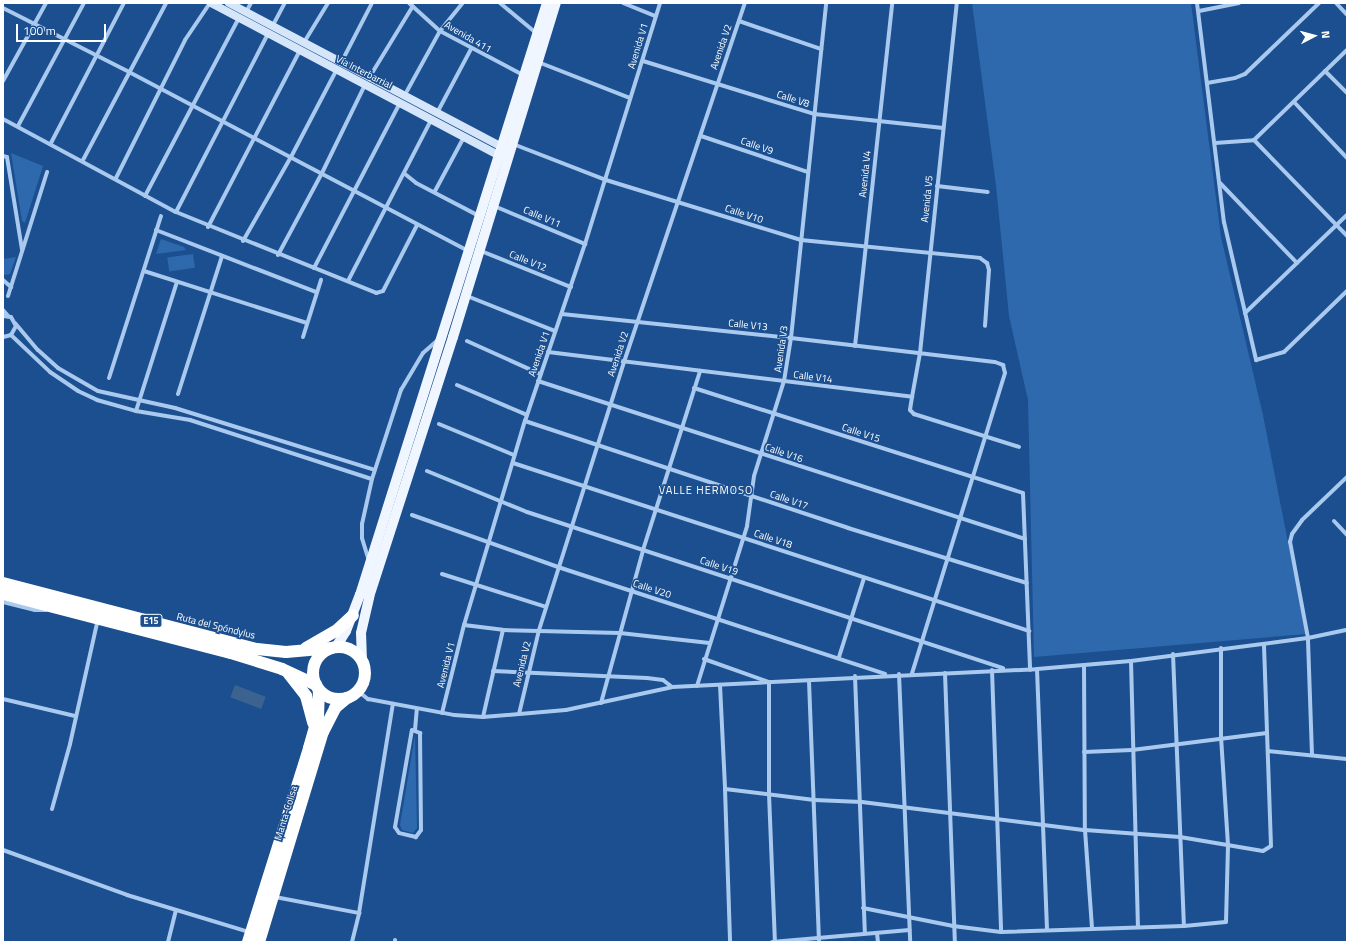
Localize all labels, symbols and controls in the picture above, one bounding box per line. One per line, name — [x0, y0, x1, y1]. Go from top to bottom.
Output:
scale bar — [18, 16, 108, 42]
north arrow — [1294, 16, 1334, 56]
street label: Avenida 411 — [442, 19, 494, 55]
text: 100 m — [23, 21, 56, 40]
street label: Avenida V1 — [625, 22, 651, 70]
street label: Avenida V2 — [708, 23, 734, 71]
text: N — [1318, 30, 1334, 39]
street label: Vía Interbarrial — [334, 53, 394, 91]
street label: Calle V8 — [775, 88, 811, 110]
street label: Calle V9 — [739, 135, 775, 157]
street label: Avenida V4 — [857, 150, 873, 198]
street label: Avenida V5 — [919, 175, 935, 223]
street label: Calle V10 — [723, 202, 765, 226]
street label: Calle V11 — [522, 204, 562, 230]
street label: Calle V12 — [508, 248, 548, 274]
street label: Calle V13 — [728, 317, 768, 333]
street label: Avenida V3 — [772, 325, 790, 373]
street label: Avenida V1 — [526, 330, 552, 378]
street label: Avenida V2 — [605, 330, 631, 378]
street label: Calle V14 — [793, 369, 833, 385]
street label: Calle V15 — [840, 421, 882, 445]
street label: Calle V16 — [763, 441, 805, 465]
district label: VALLE HERMOSO — [659, 483, 753, 497]
street label: Calle V17 — [768, 488, 810, 512]
street label: Calle V18 — [752, 527, 794, 551]
street label: Calle V19 — [698, 554, 740, 578]
street label: Calle V20 — [631, 577, 673, 601]
street label: Ruta del Spóndylus — [175, 610, 257, 642]
road number: E15 — [139, 614, 163, 628]
street label: Avenida V2 — [510, 640, 534, 688]
street label: Avenida V1 — [434, 641, 458, 689]
street label: Manta-Colisa — [272, 784, 300, 842]

